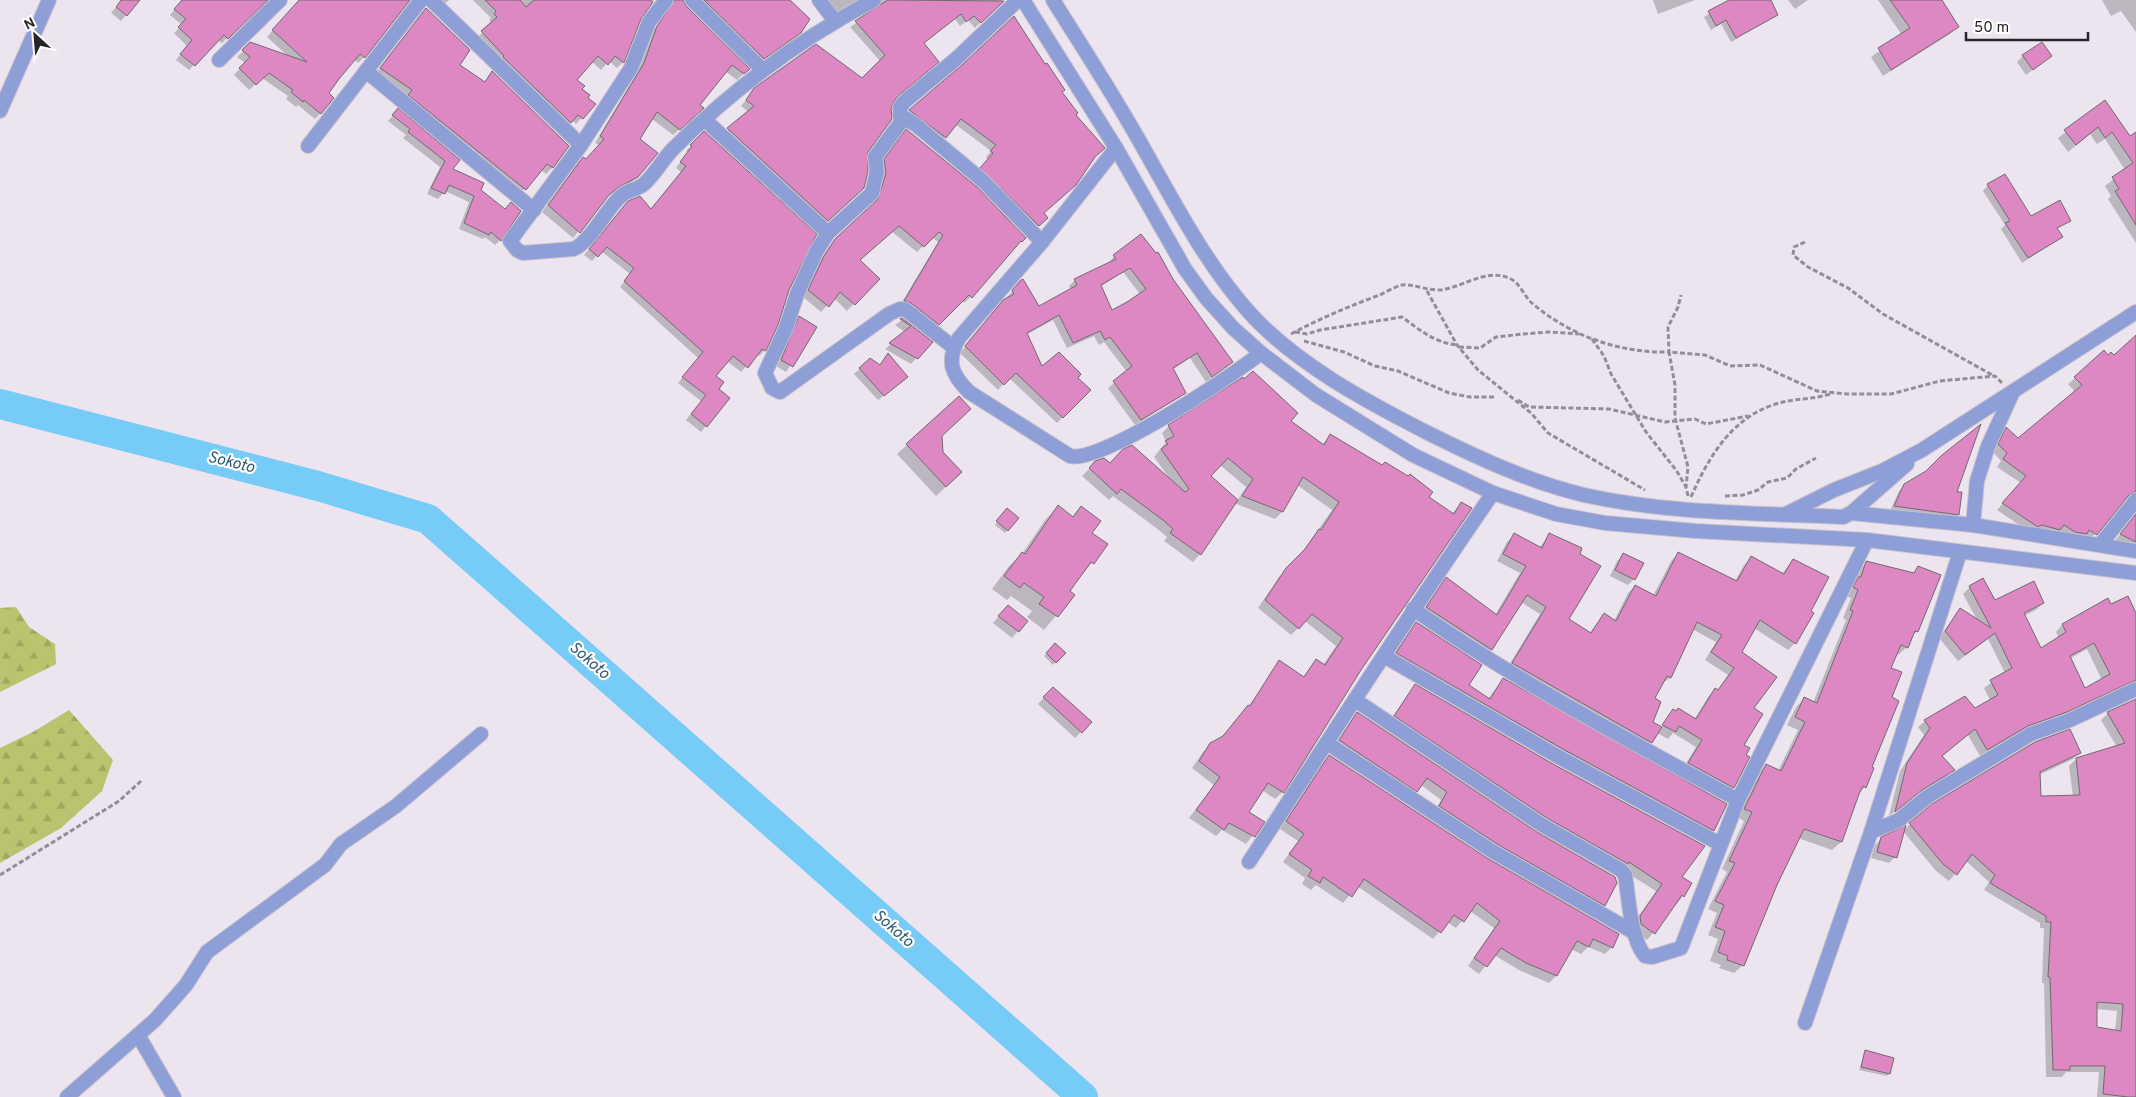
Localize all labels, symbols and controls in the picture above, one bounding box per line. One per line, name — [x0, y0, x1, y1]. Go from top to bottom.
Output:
north arrow — [10, 10, 60, 60]
scale bar — [1966, 10, 2088, 42]
text: N — [22, 15, 38, 35]
text: 50 m — [1974, 19, 2009, 38]
water label: Sokoto — [206, 448, 257, 479]
water label: Sokoto — [565, 638, 614, 684]
water label: Sokoto — [869, 906, 918, 952]

